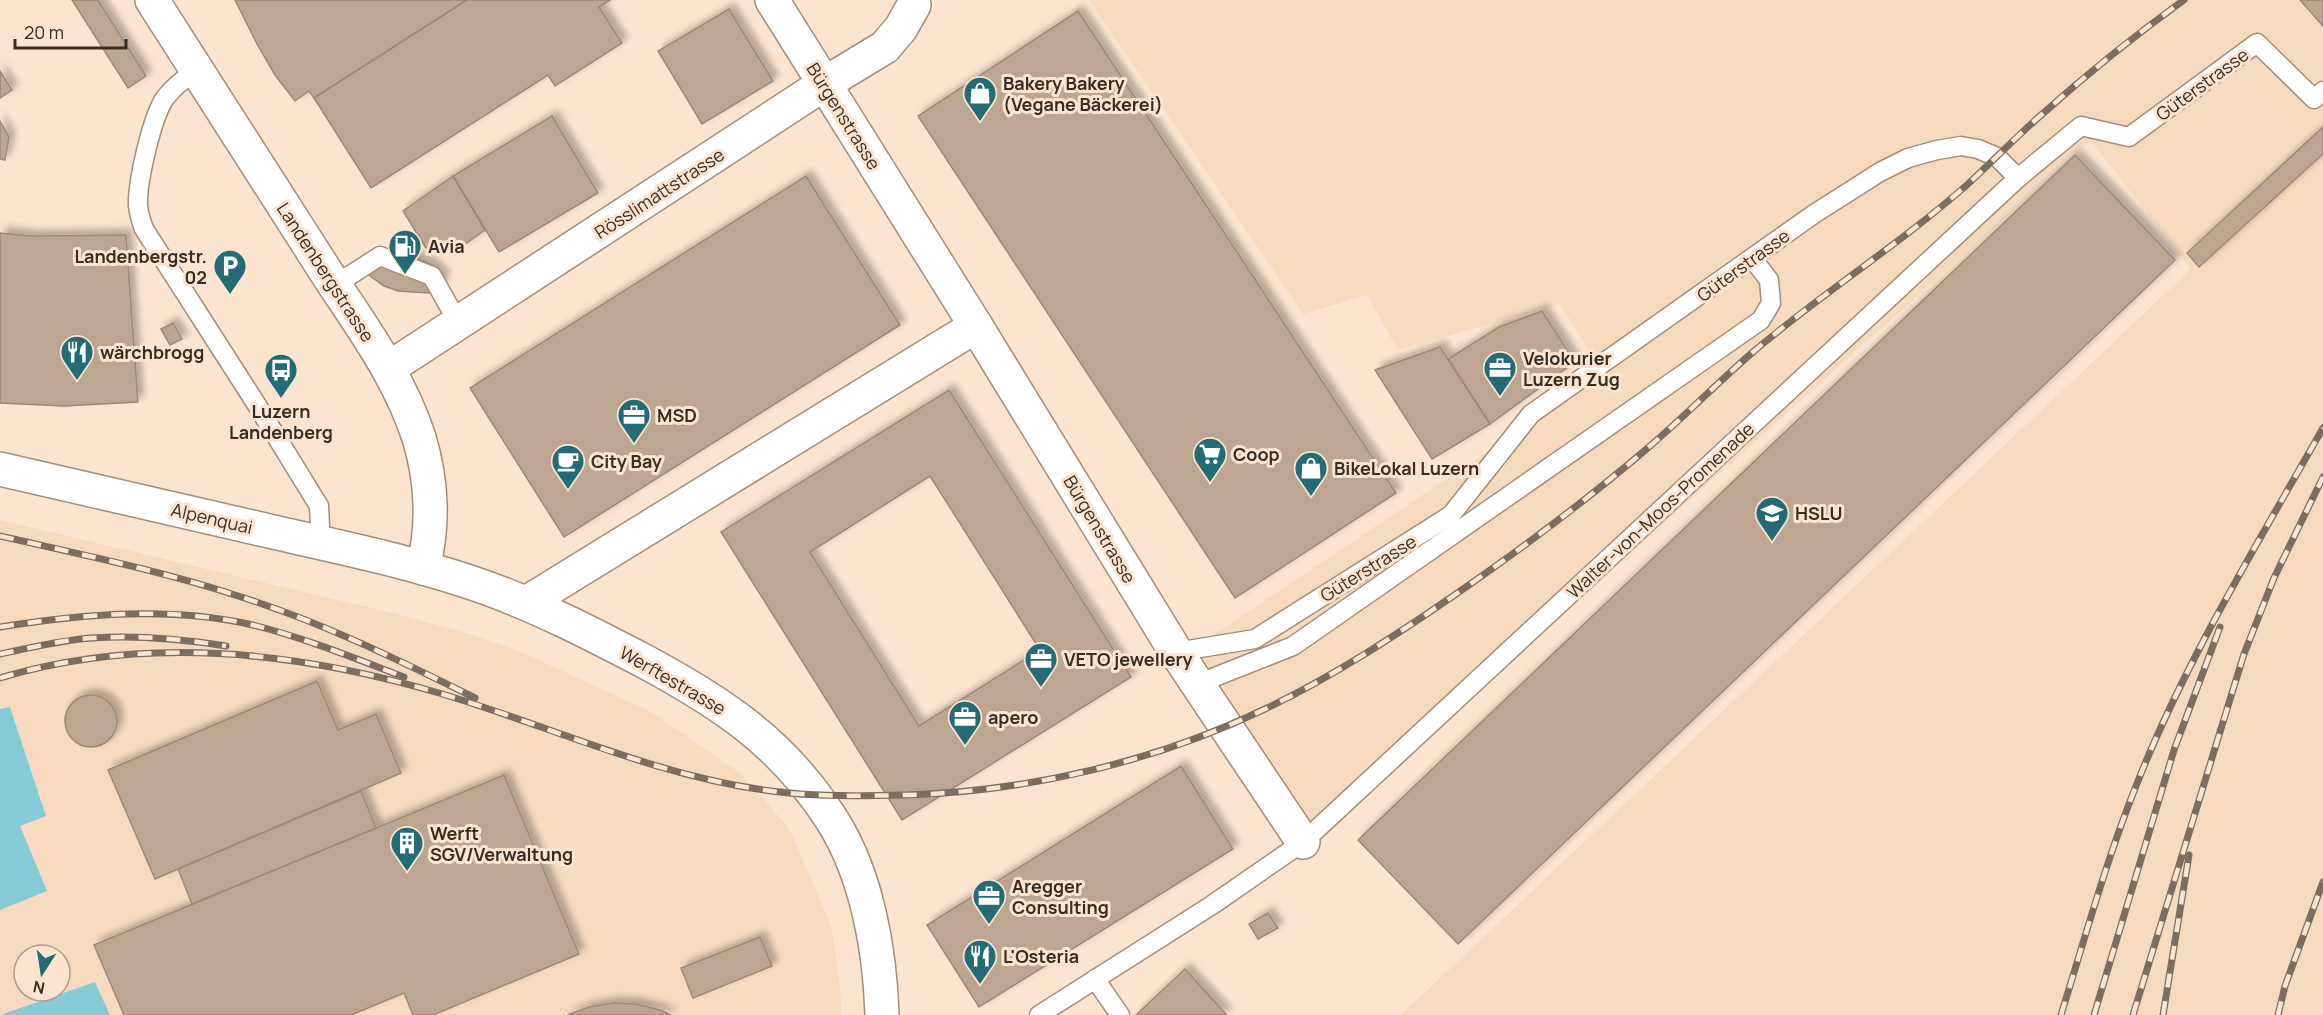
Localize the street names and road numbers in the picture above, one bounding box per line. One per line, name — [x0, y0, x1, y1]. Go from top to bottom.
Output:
street label: Güterstrasse — [2151, 42, 2253, 126]
street label: Bürgenstrasse — [802, 58, 886, 174]
street label: Rösslimattstrasse — [590, 142, 728, 244]
street label: Landenbergstrasse — [272, 198, 380, 346]
street label: Güterstrasse — [1692, 223, 1794, 307]
street label: Walter-von-Moos-Promenade — [1561, 417, 1759, 603]
street label: Bürgenstrasse — [1058, 471, 1142, 587]
street label: Alpenquai — [169, 497, 255, 539]
street label: Güterstrasse — [1315, 529, 1421, 607]
street label: Werftestrasse — [616, 640, 730, 720]

